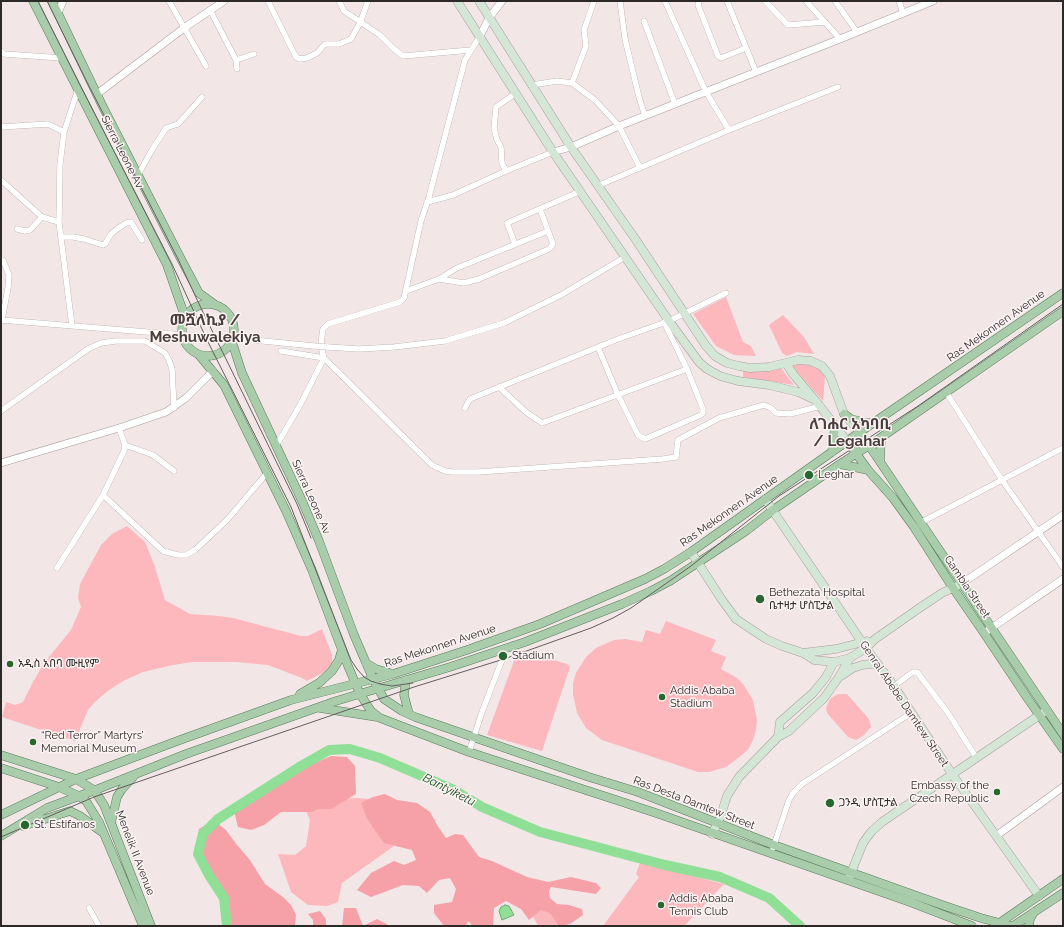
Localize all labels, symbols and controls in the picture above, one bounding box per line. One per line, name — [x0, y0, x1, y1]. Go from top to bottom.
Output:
street label: Sierra Leone Av — [98, 113, 146, 191]
street label: Ras Mekonnen Avenue — [945, 287, 1047, 365]
district label: መሿለኪያ / Meshuwalekiya — [149, 311, 261, 346]
district label: ለገሐር አካባቢ / Legahar — [809, 415, 891, 450]
street label: Sierra Leone Av — [289, 458, 333, 536]
place label: Leghar — [818, 468, 854, 482]
marker: Leghar — [803, 469, 815, 481]
street label: Ras Mekonnen Avenue — [678, 472, 780, 550]
street label: Gambia Street — [941, 553, 993, 621]
place label: Bethezata Hospital ቤተዛታ ሆስፒታል — [769, 586, 865, 612]
marker: Bethezata Hospital ቤተዛታ ሆስፒታል — [754, 593, 766, 605]
street label: Ras Mekonnen Avenue — [383, 622, 497, 670]
street label: Genral Abebe Damtew Street — [857, 638, 951, 770]
place label: Stadium — [512, 649, 554, 663]
marker: Stadium — [497, 650, 509, 662]
place label: አዲስ አበባ ሙዚየም — [18, 657, 99, 671]
marker: አዲስ አበባ ሙዚየም — [5, 659, 15, 669]
place label: Addis Ababa Stadium — [670, 684, 734, 710]
marker: Addis Ababa Stadium — [657, 692, 667, 702]
place label: “Red Terror” Martyrs’ Memorial Museum — [41, 729, 143, 755]
marker: “Red Terror” Martyrs’ Memorial Museum — [28, 737, 38, 747]
water label: Bantyiketu — [420, 771, 478, 809]
street label: Ras Desta Damtew Street — [631, 774, 757, 832]
place label: Embassy of the Czech Republic — [909, 779, 989, 805]
marker: Embassy of the Czech Republic — [992, 787, 1002, 797]
place label: ጋንዲ ሆስፒታል — [839, 796, 897, 810]
marker: ጋንዲ ሆስፒታል — [824, 797, 836, 809]
street label: Menelik II Avenue — [113, 809, 157, 897]
place label: St. Estifanos — [34, 818, 95, 832]
marker: St. Estifanos — [19, 819, 31, 831]
place label: Addis Ababa Tennis Club — [669, 892, 733, 918]
marker: Addis Ababa Tennis Club — [656, 900, 666, 910]

